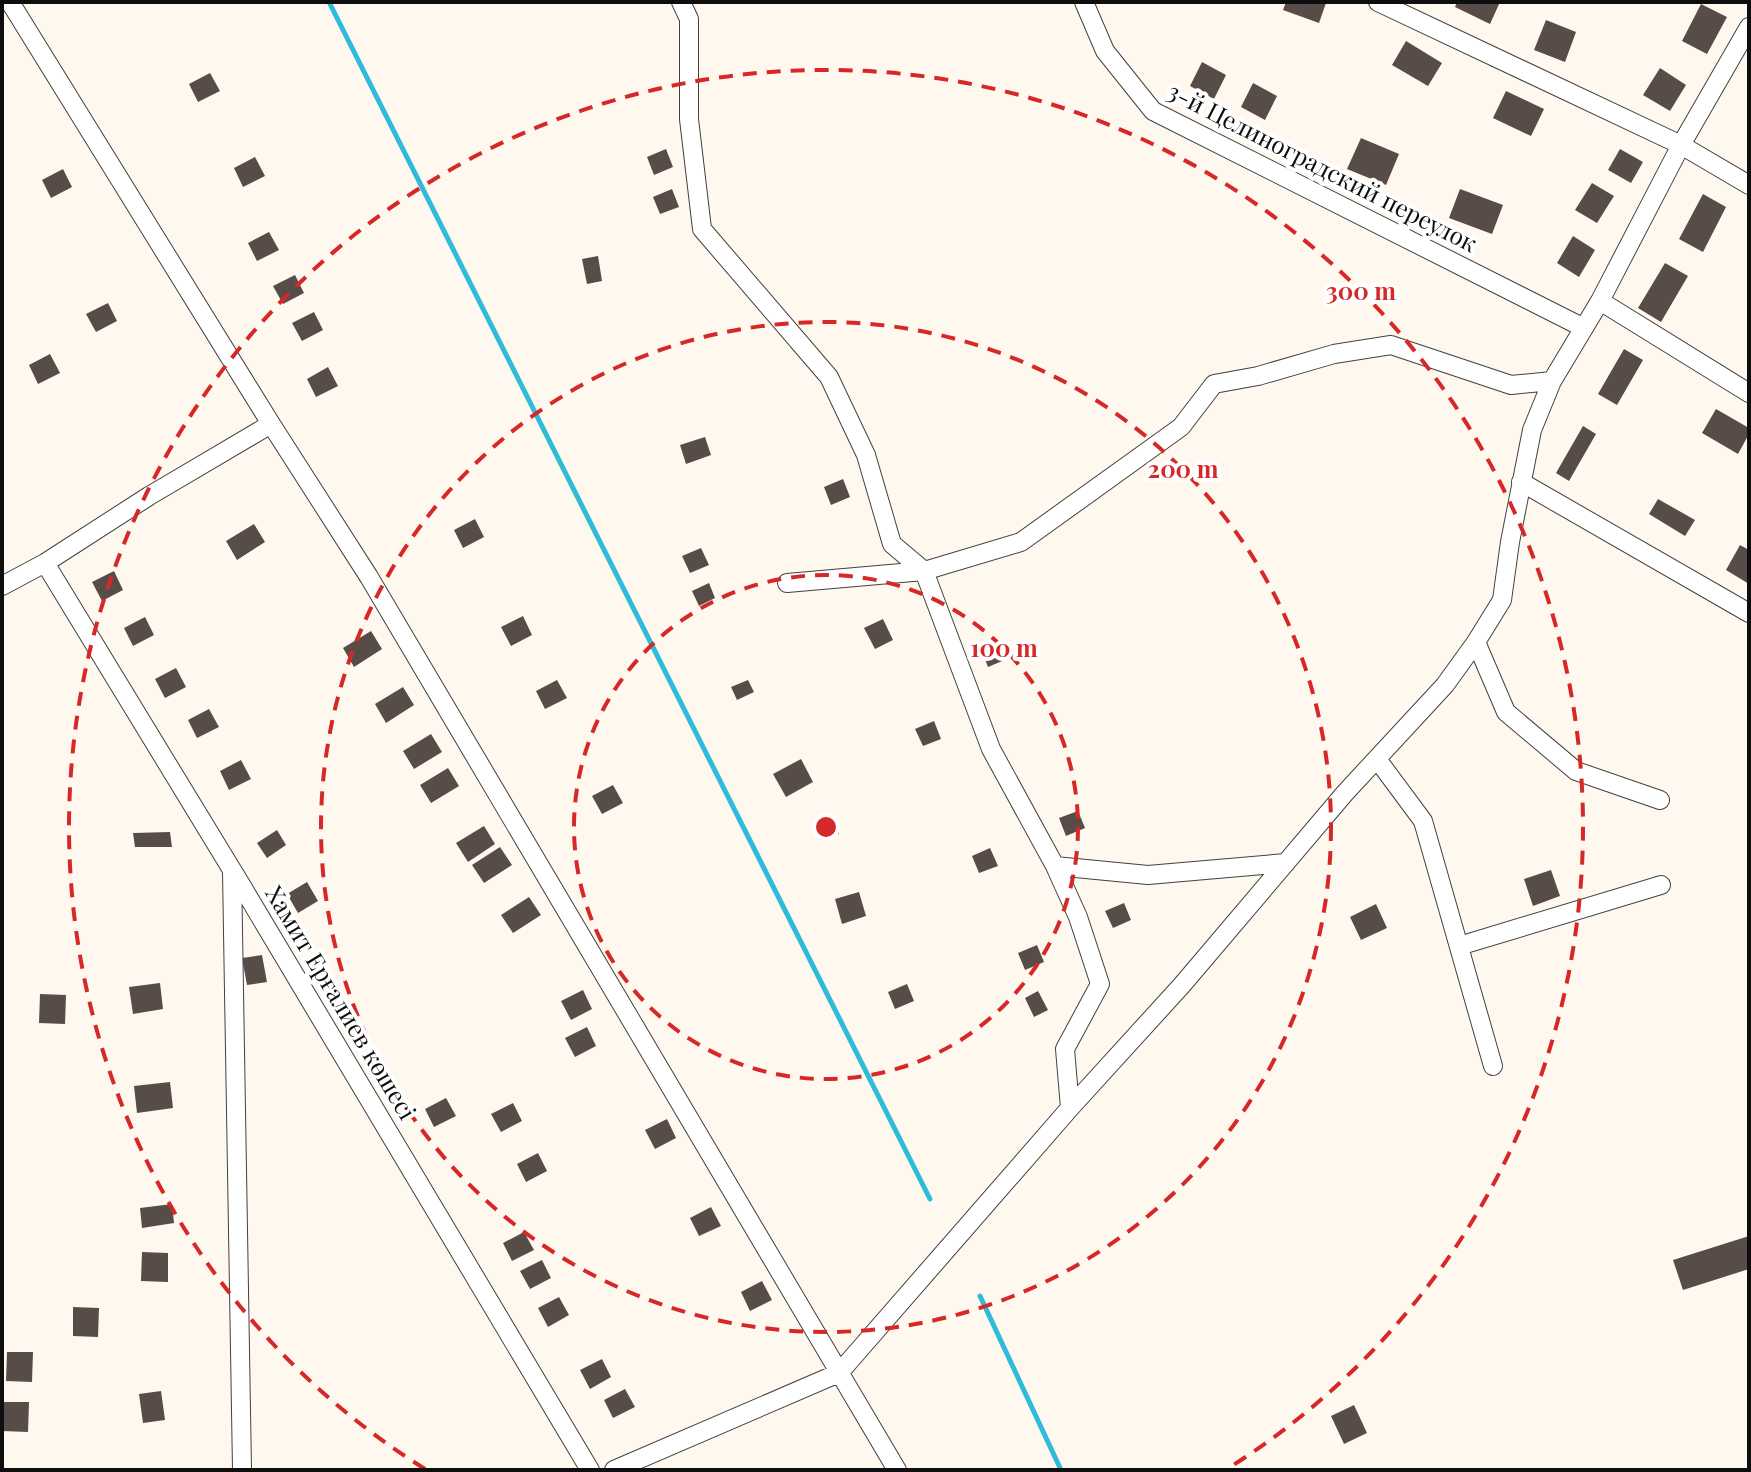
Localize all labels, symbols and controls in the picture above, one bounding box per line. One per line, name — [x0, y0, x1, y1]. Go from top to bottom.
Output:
street label: 3-й Целиноградский переулок — [1163, 74, 1483, 259]
text: 300 m — [1326, 274, 1396, 306]
text: 200 m — [1148, 452, 1219, 484]
text: 100 m — [970, 631, 1038, 663]
centre of rings — [812, 813, 840, 841]
street label: Хамит Ерғалиев көшесі — [259, 879, 424, 1125]

